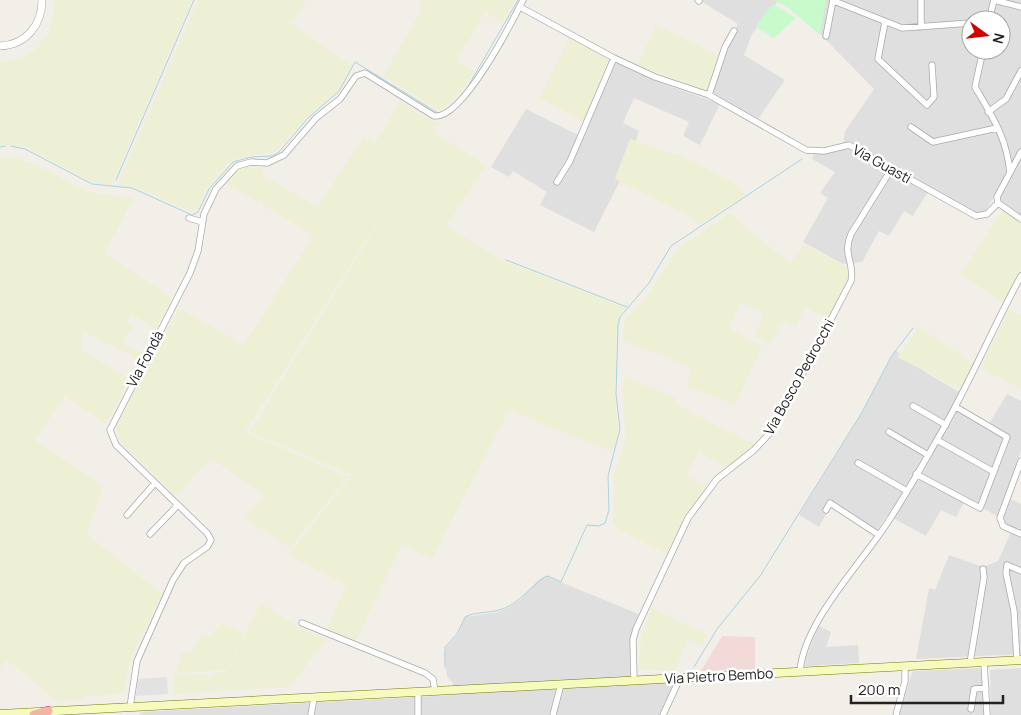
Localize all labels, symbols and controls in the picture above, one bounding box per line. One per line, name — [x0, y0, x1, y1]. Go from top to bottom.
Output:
north arrow — [961, 10, 1011, 60]
text: N — [989, 31, 1010, 46]
street label: Via Guasti — [850, 140, 915, 187]
street label: Via Bosco Pedrocchi — [759, 315, 838, 438]
street label: Via Fondà — [122, 327, 167, 390]
street label: Via Pietro Bembo — [664, 663, 774, 688]
scale bar — [851, 672, 1004, 704]
text: 200 m — [858, 679, 901, 700]

